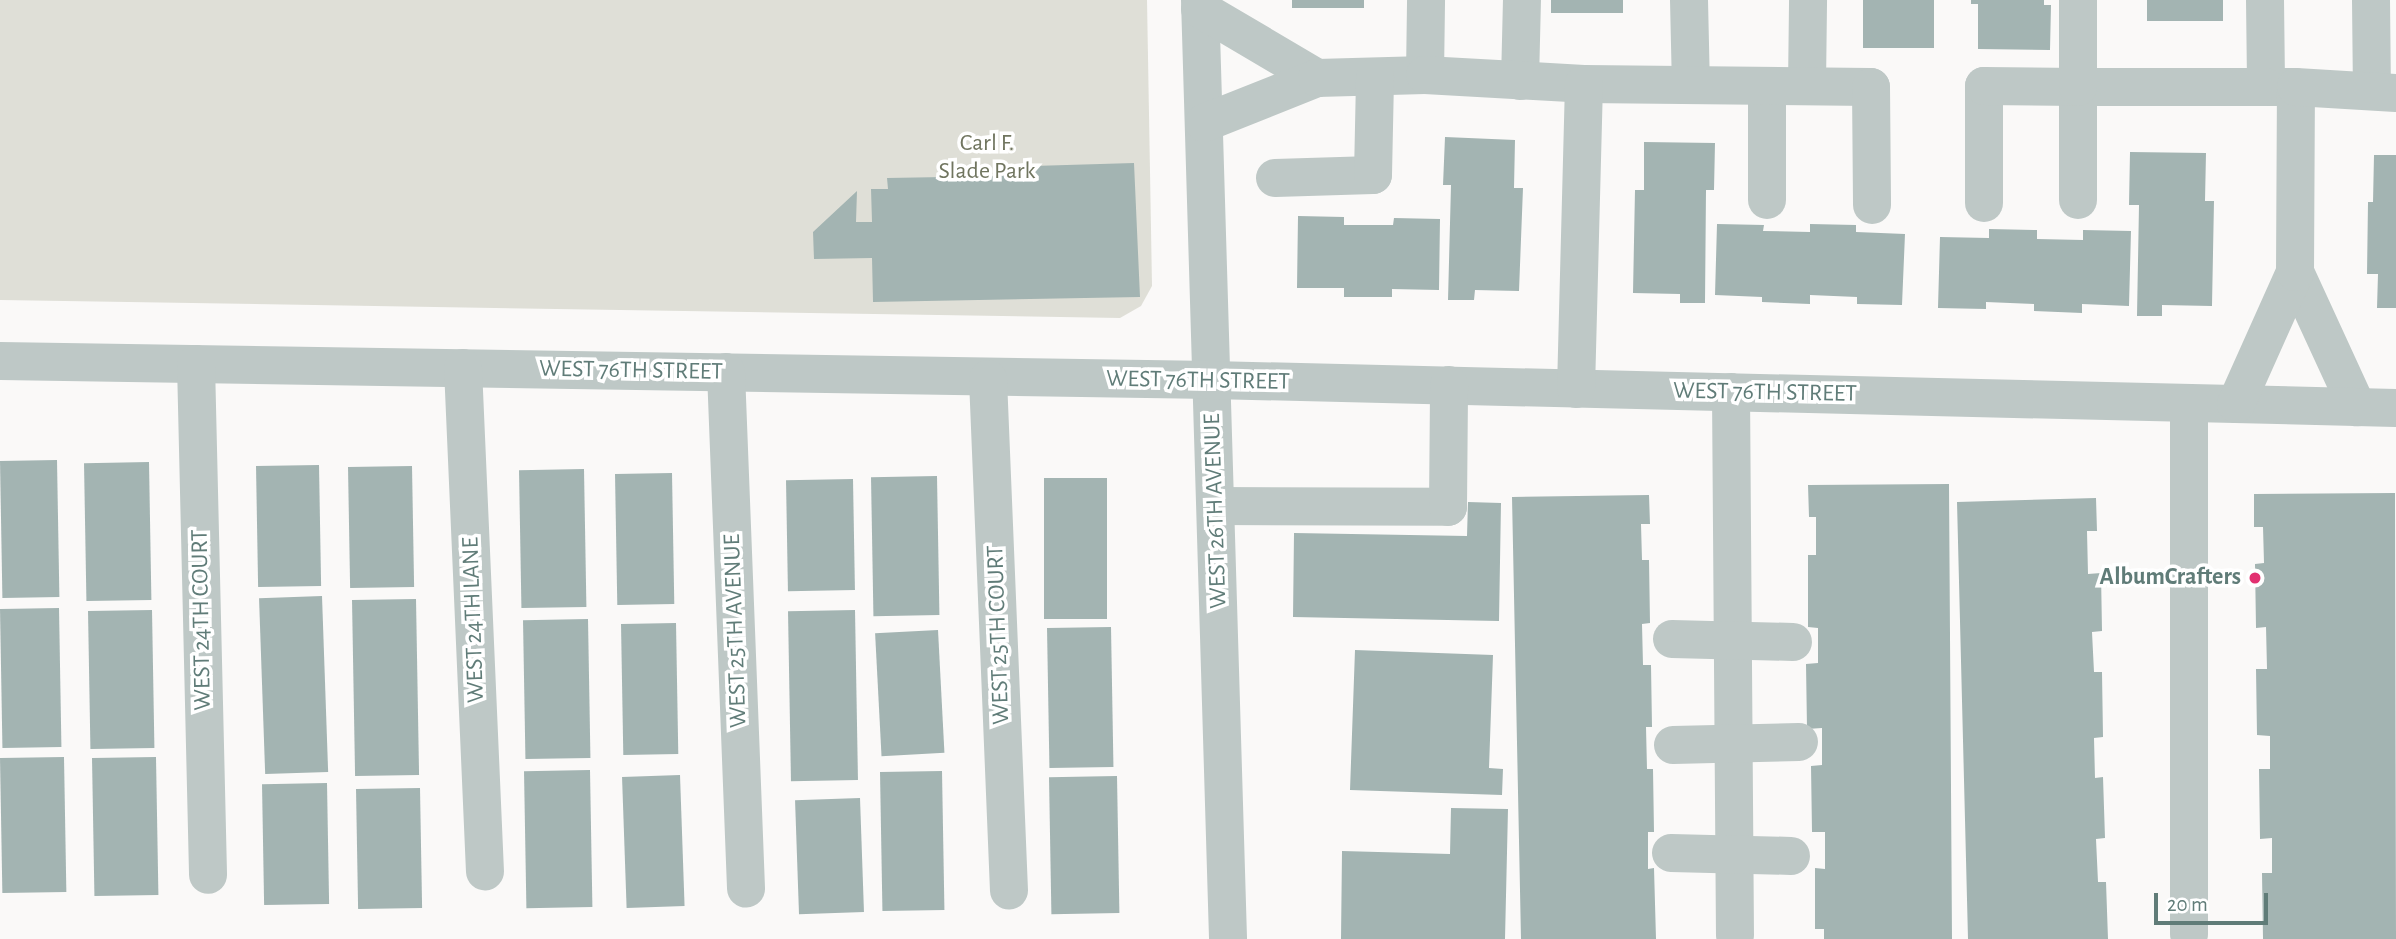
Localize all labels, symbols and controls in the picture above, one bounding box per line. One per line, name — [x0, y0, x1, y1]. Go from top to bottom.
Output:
park label: Carl F. Slade Park — [939, 130, 1035, 186]
street label: WEST 76TH STREET — [539, 355, 723, 387]
street label: WEST 76TH STREET — [1106, 365, 1290, 397]
street label: WEST 76TH STREET — [1673, 377, 1857, 409]
street label: WEST 26TH AVENUE — [1198, 413, 1234, 609]
street label: WEST 24TH COURT — [186, 529, 218, 711]
street label: WEST 25TH AVENUE — [718, 533, 754, 729]
street label: WEST 24TH LANE — [457, 537, 491, 703]
street label: WEST 25TH COURT — [981, 545, 1017, 725]
place label: AlbumCrafters — [2100, 564, 2241, 592]
marker: AlbumCrafters — [2247, 570, 2263, 586]
scale bar — [2158, 880, 2272, 924]
text: 20 m — [2167, 894, 2208, 915]

